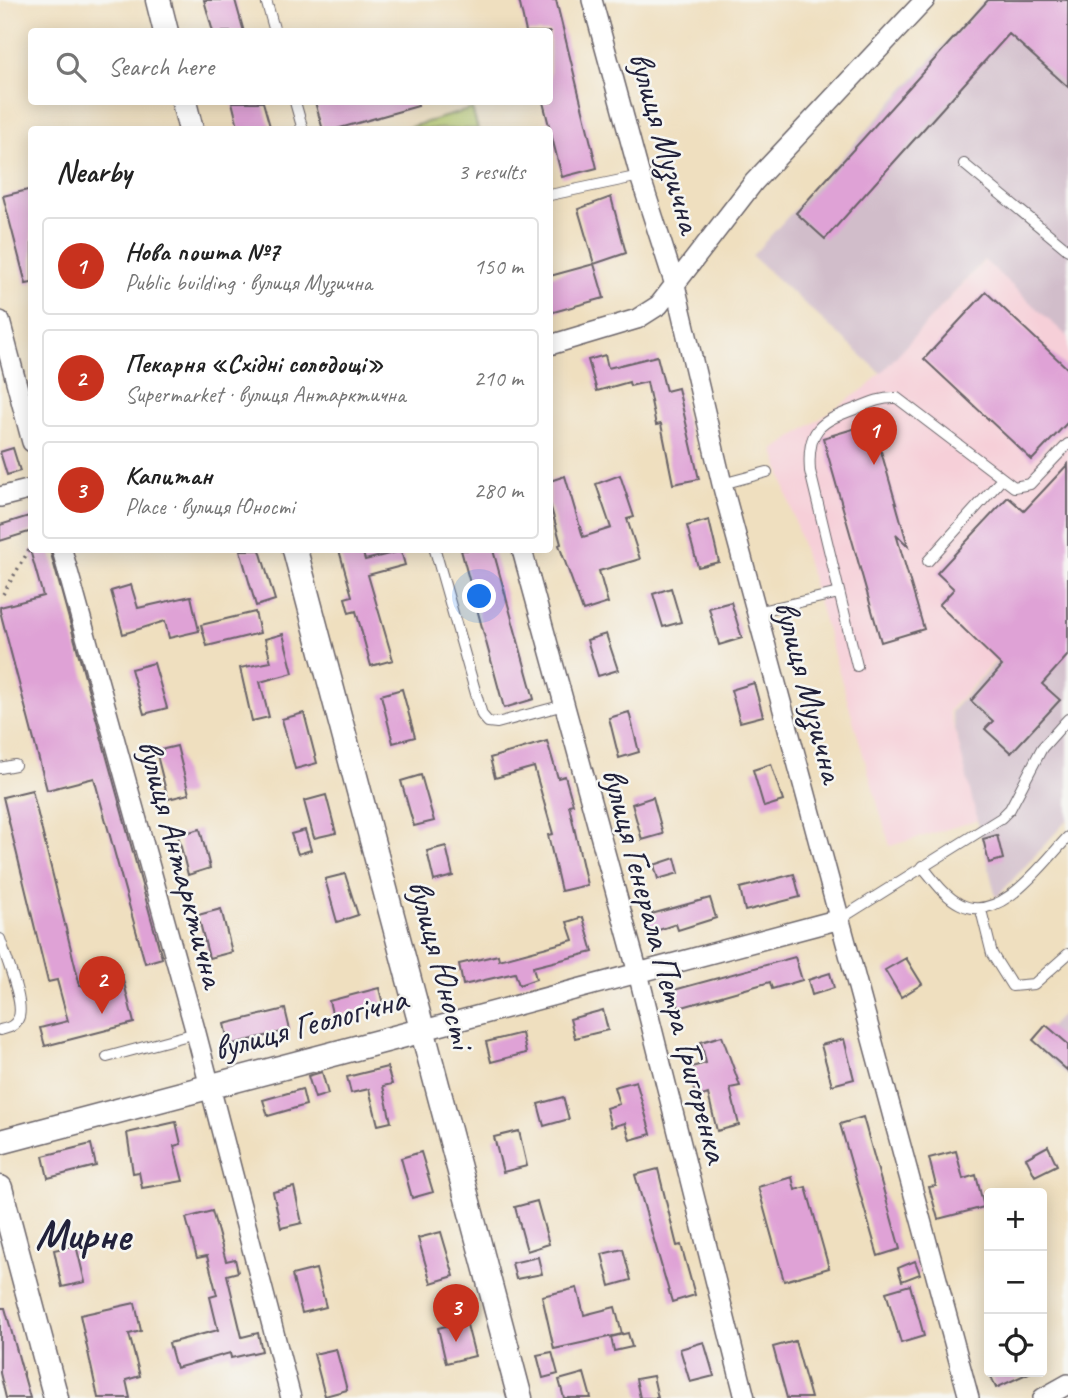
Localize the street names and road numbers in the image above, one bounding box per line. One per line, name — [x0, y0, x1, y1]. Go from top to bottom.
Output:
street label: вулиця Музична — [618, 46, 714, 240]
street label: вулиця Музична — [764, 595, 856, 789]
street label: вулиця Антарктична — [127, 734, 237, 994]
street label: вулиця Генерала Петра Григоренка — [591, 763, 741, 1170]
street label: вулиця Юності — [397, 875, 487, 1058]
street label: вулиця Геологічна — [208, 975, 414, 1071]

